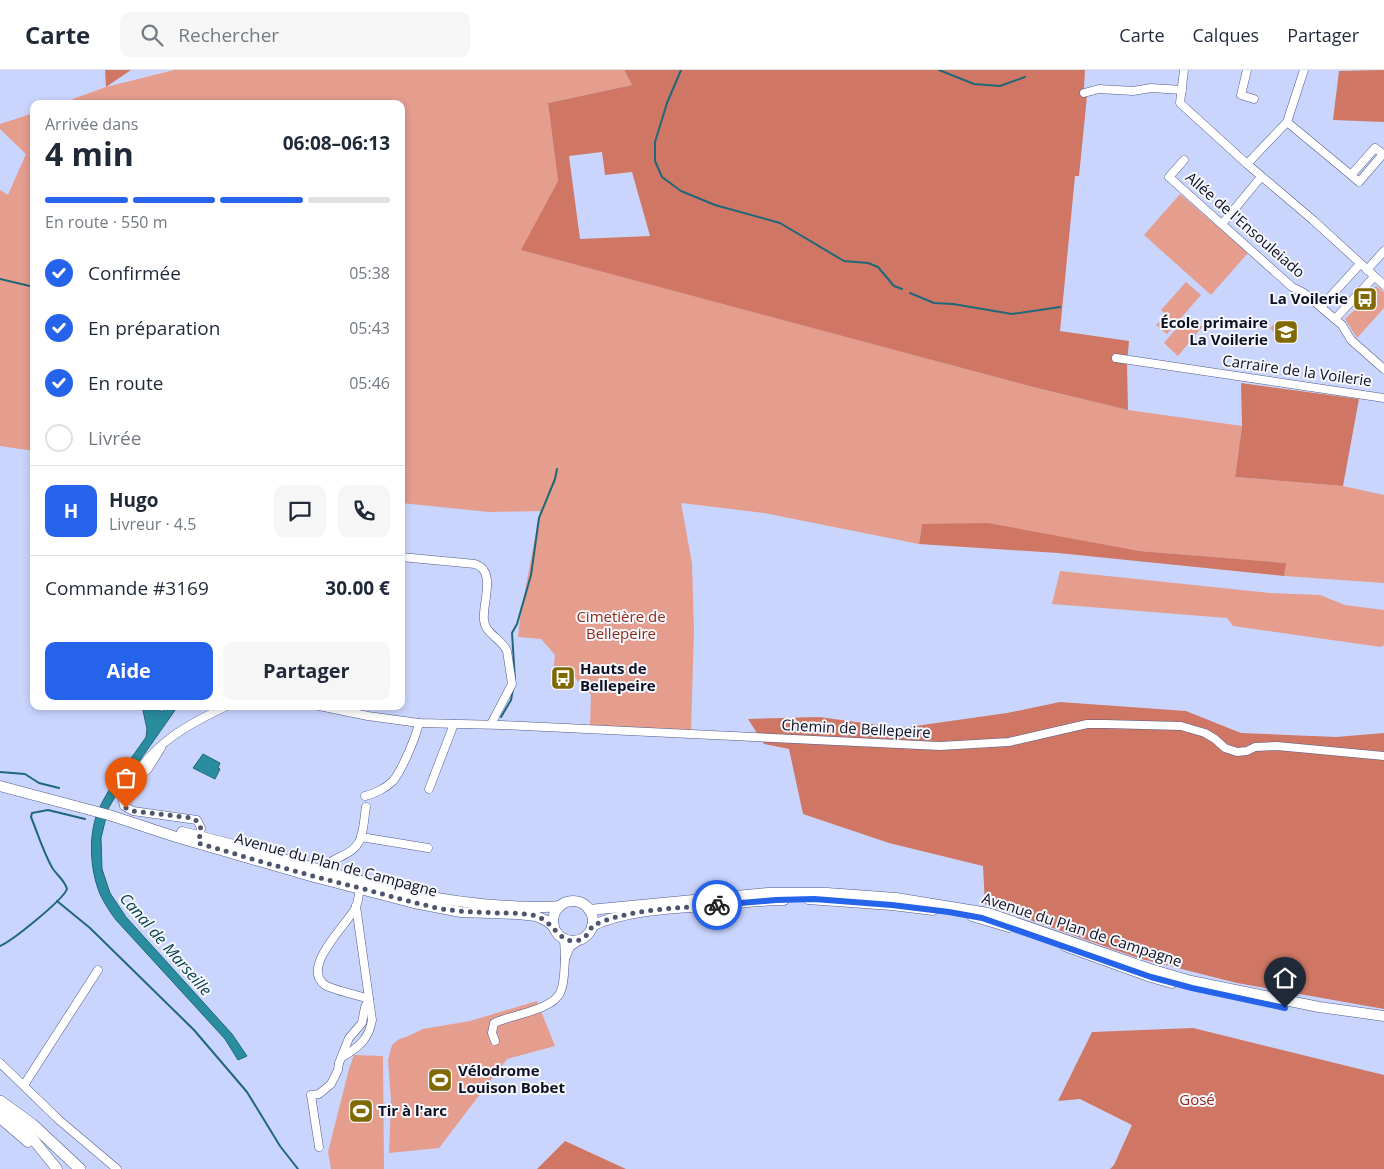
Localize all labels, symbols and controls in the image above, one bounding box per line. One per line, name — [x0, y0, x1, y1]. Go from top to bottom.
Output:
search box — [120, 12, 470, 57]
text: Carte — [25, 18, 90, 51]
icon: search — [138, 21, 166, 49]
text: Rechercher — [178, 22, 279, 48]
text: Carte — [1119, 23, 1165, 47]
text: Calques — [1193, 23, 1259, 47]
text: Partager — [1287, 23, 1359, 47]
text: Arrivée dans — [45, 113, 138, 135]
text: 06:08–06:13 — [283, 130, 390, 156]
text: 4 min — [45, 132, 134, 175]
street label: Allée de l'Ensouleiado — [1182, 167, 1310, 282]
text: En route · 550 m — [45, 211, 167, 233]
icon: check — [45, 259, 73, 287]
text: Confirmée — [88, 260, 181, 286]
text: 05:38 — [349, 262, 390, 284]
bus stop icon: La Voilerie — [1352, 286, 1378, 312]
place label: La Voilerie — [1269, 288, 1348, 308]
place label: École primaire La Voilerie — [1160, 312, 1268, 349]
icon: check — [45, 314, 73, 342]
text: En préparation — [88, 315, 220, 341]
text: 05:43 — [349, 317, 390, 339]
school or university icon: École primaire La Voilerie — [1273, 319, 1299, 345]
street label: Carraire de la Voilerie — [1221, 350, 1373, 390]
icon: check — [45, 369, 73, 397]
text: En route — [88, 370, 163, 396]
text: 05:46 — [349, 372, 390, 394]
text: Livrée — [88, 425, 141, 451]
button: chat — [274, 485, 326, 537]
button: phone — [338, 485, 390, 537]
text: Hugo — [109, 487, 159, 513]
text: H — [64, 498, 78, 524]
text: Livreur · 4.5 — [109, 513, 196, 535]
text: Commande #3169 — [45, 575, 209, 601]
text: 30.00 € — [325, 575, 390, 601]
park label: Cimetière de Bellepeire — [576, 606, 666, 643]
button: Aide — [45, 642, 213, 700]
button: Partager — [223, 642, 390, 700]
place label: Hauts de Bellepeire — [580, 658, 656, 695]
bus stop icon: Hauts de Bellepeire — [550, 665, 576, 691]
street label: Chemin de Bellepeire — [781, 714, 931, 742]
pin — [105, 757, 147, 808]
icon: bag — [112, 764, 140, 792]
street label: Avenue du Plan de Campagne — [233, 827, 440, 901]
courier — [692, 880, 742, 930]
street label: Avenue du Plan de Campagne — [980, 887, 1185, 971]
water label: Canal de Marseille — [115, 888, 217, 1000]
icon: bike — [703, 891, 731, 919]
pin — [1264, 957, 1306, 1008]
icon: home — [1271, 964, 1299, 992]
place label: Vélodrome Louison Bobet — [458, 1060, 565, 1097]
sports icon: Vélodrome Louison Bobet — [427, 1067, 453, 1093]
park label: Gosé — [1179, 1089, 1215, 1109]
sports icon: Tir à l'arc — [348, 1098, 374, 1124]
place label: Tir à l'arc — [378, 1100, 447, 1120]

